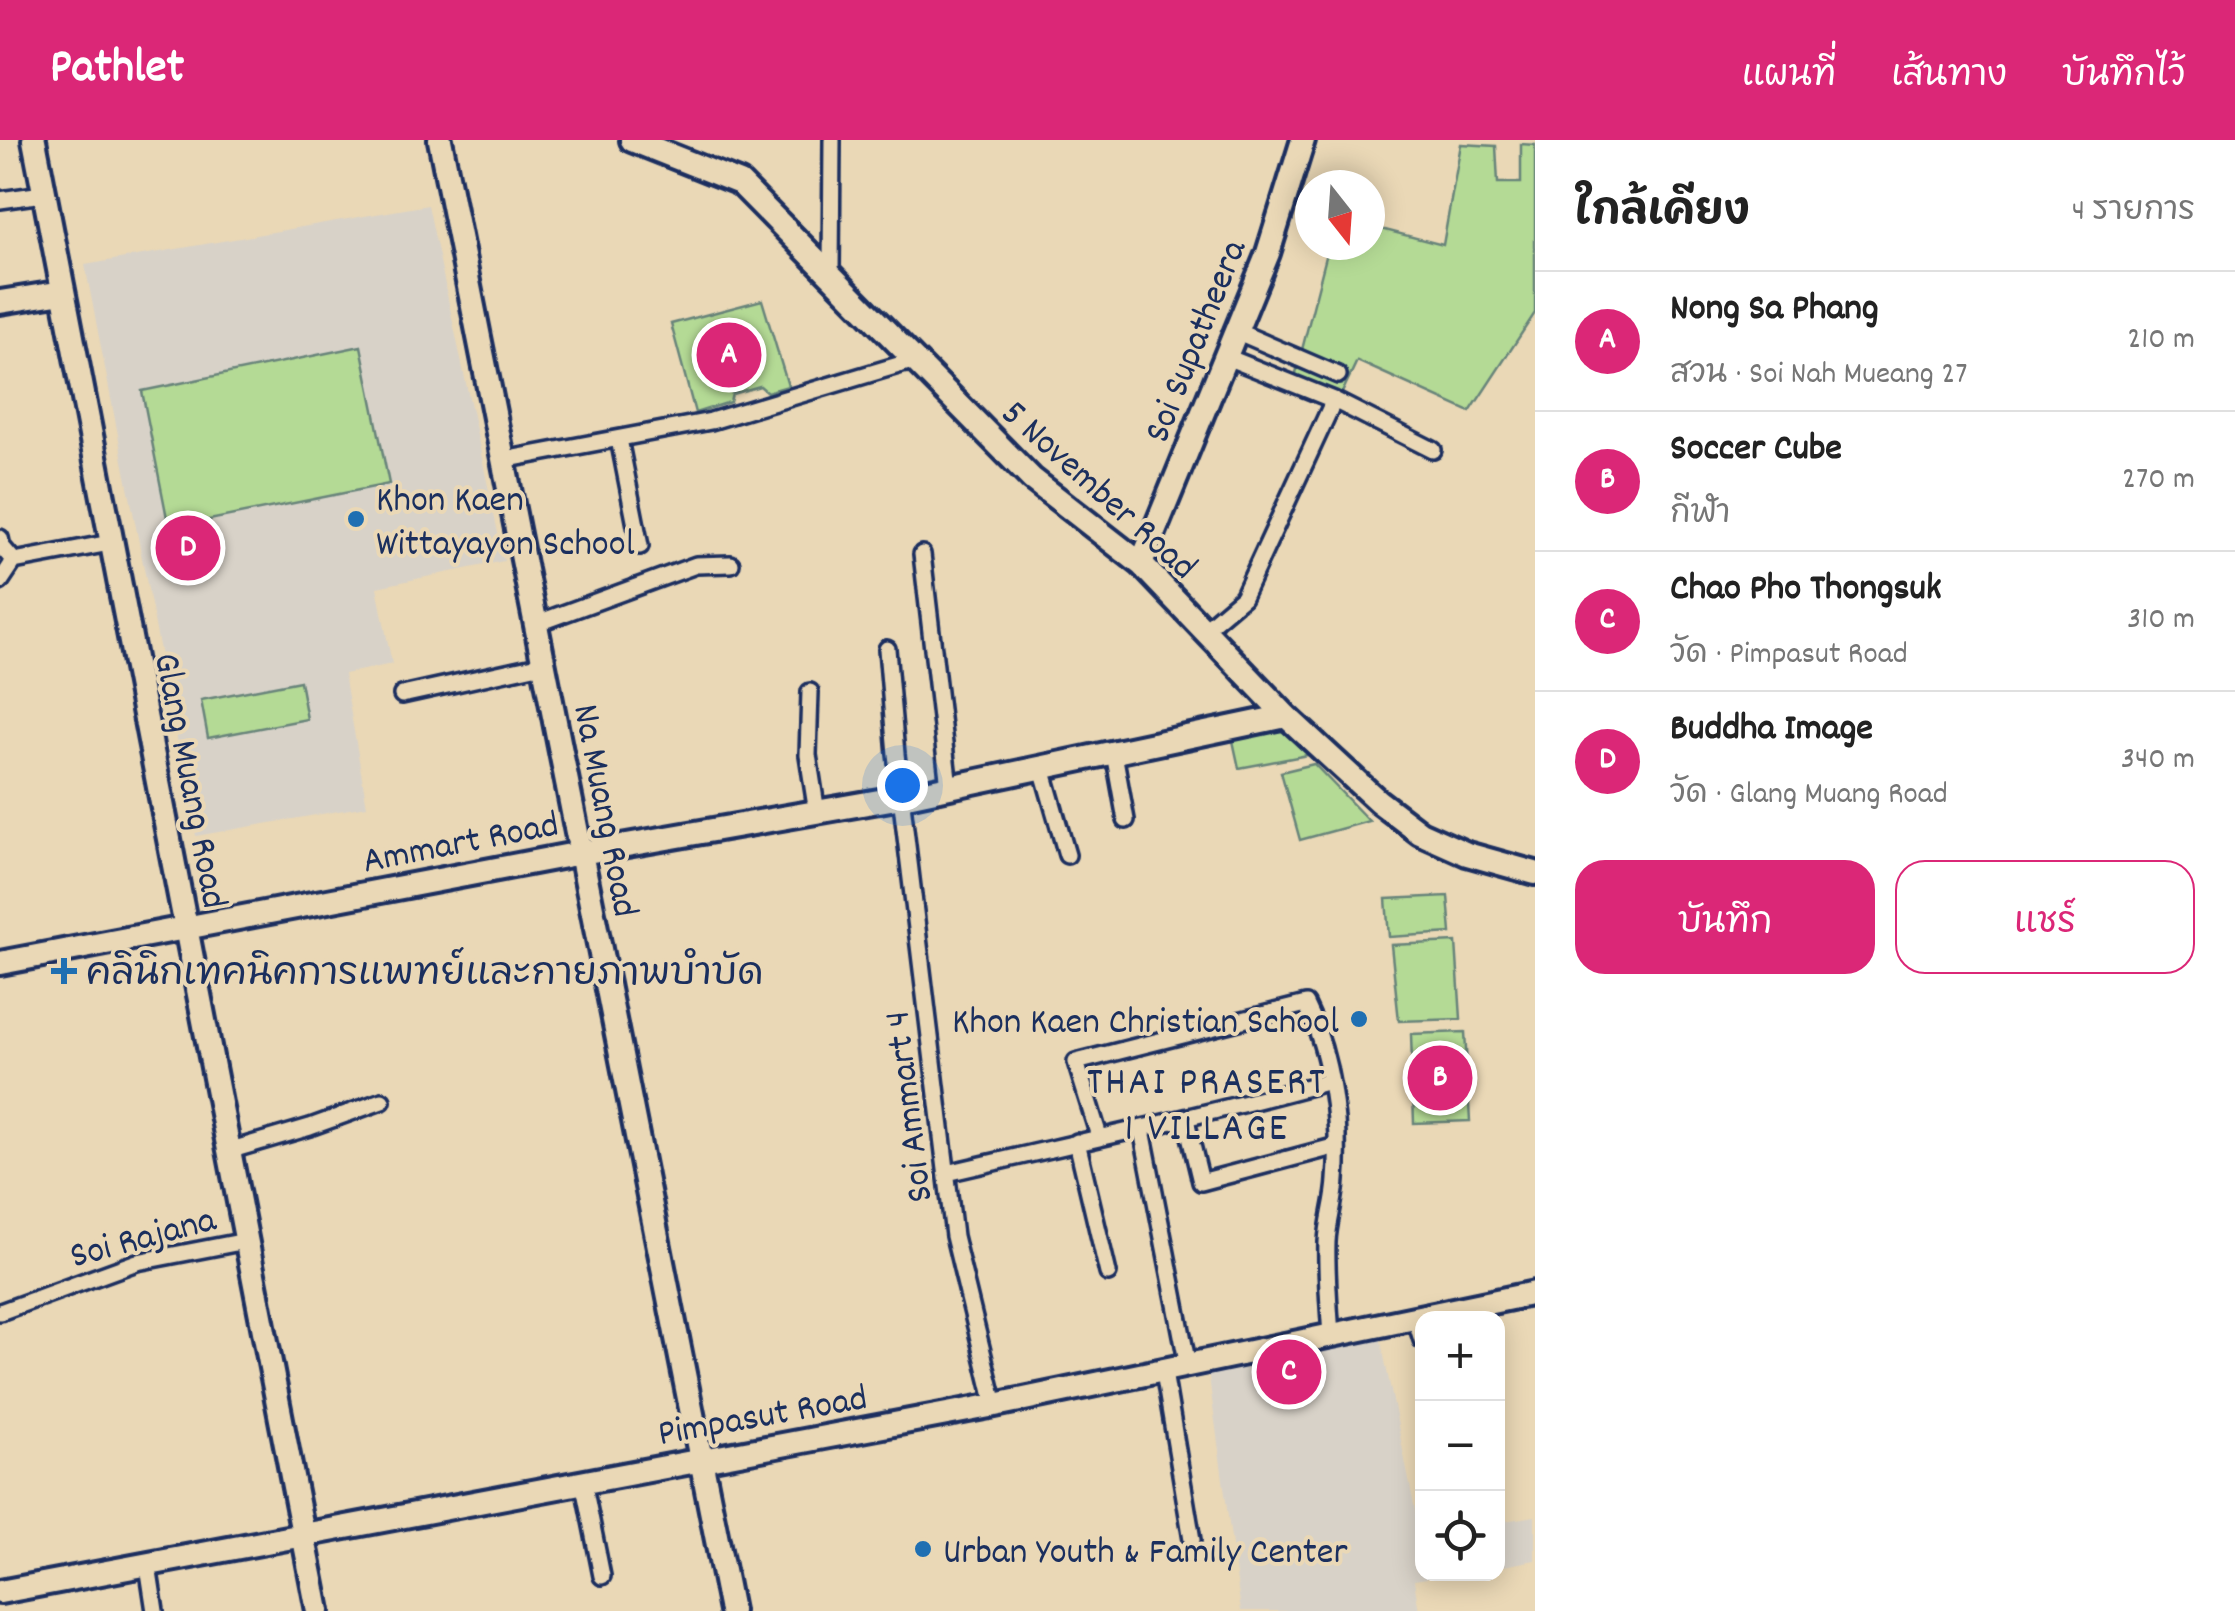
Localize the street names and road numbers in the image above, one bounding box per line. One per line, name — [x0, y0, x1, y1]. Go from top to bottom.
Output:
street label: Soi Supatheera — [1132, 231, 1264, 452]
street label: 5 November Road — [987, 389, 1208, 595]
street label: Glang Muang Road — [136, 648, 239, 914]
street label: Na Muang Road — [555, 700, 650, 922]
street label: Ammart Road — [358, 799, 564, 891]
street label: Soi Ammart 4 — [872, 1007, 950, 1205]
street label: Soi Rajana — [64, 1194, 224, 1286]
street label: Pimpasut Road — [654, 1373, 872, 1464]

